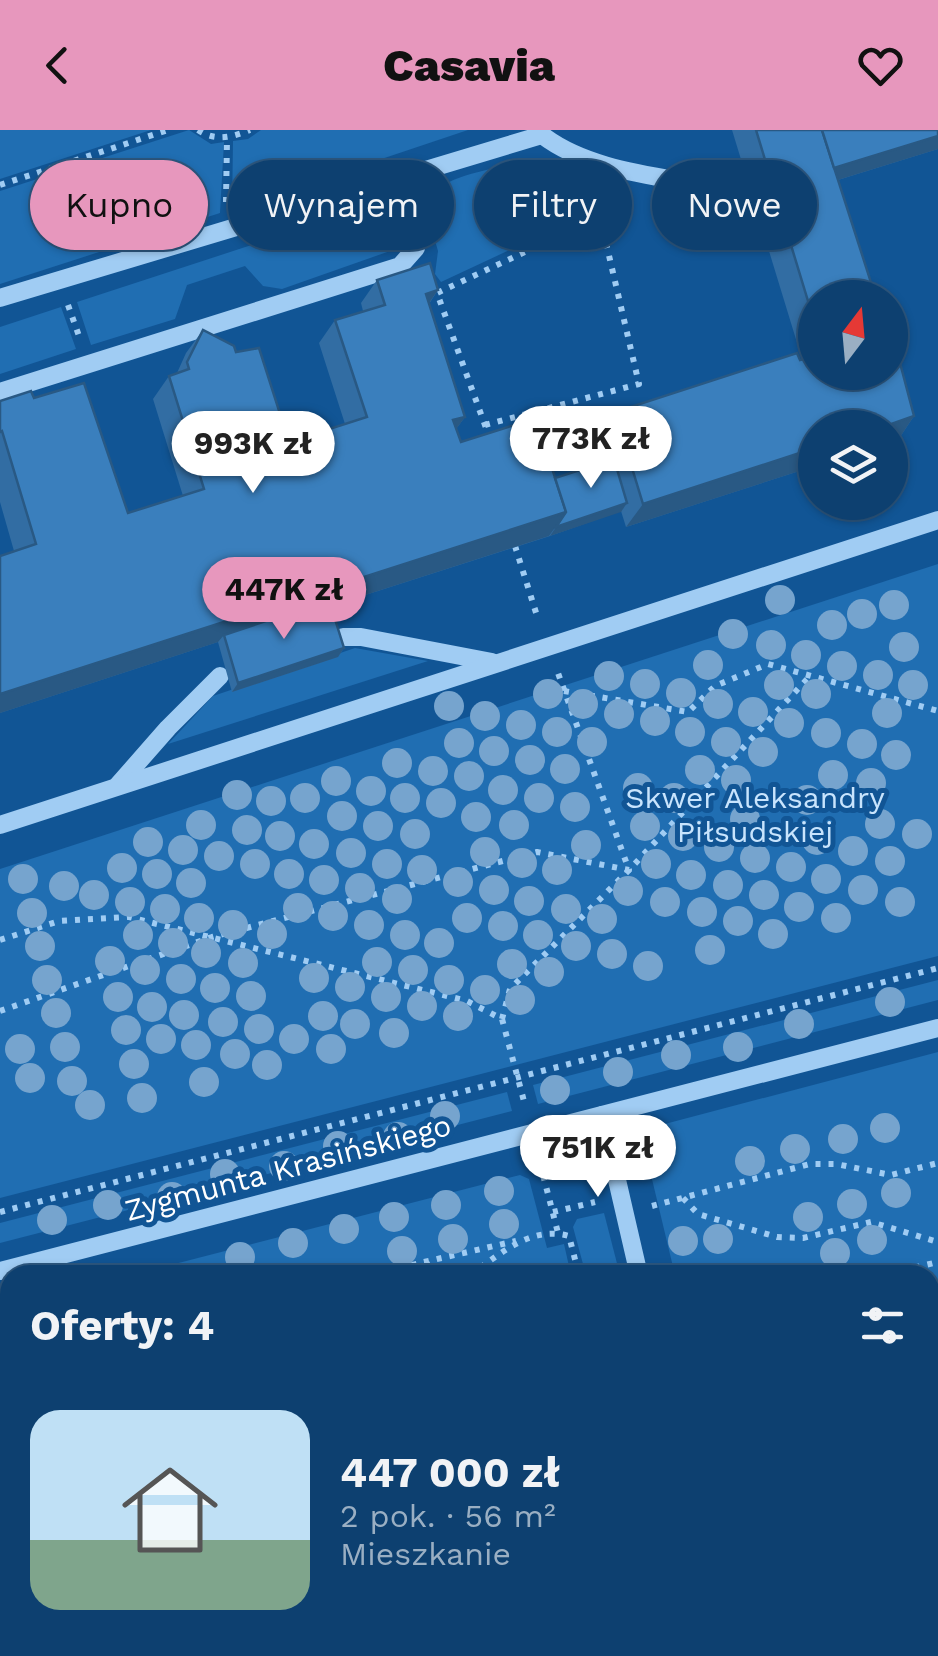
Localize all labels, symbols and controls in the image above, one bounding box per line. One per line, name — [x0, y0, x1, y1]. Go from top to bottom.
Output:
icon: back — [30, 38, 85, 93]
icon: heart — [853, 38, 908, 93]
text: Casavia — [383, 39, 555, 92]
chip: Kupno — [30, 160, 208, 250]
chip: Wynajem — [228, 160, 454, 250]
chip: Filtry — [474, 160, 632, 250]
chip: Nowe — [652, 160, 817, 250]
north arrow — [798, 280, 908, 390]
map controls — [798, 280, 908, 520]
pin: 773K zł — [499, 406, 683, 491]
button: layers — [798, 410, 908, 520]
pin: 993K zł — [161, 411, 345, 496]
text: 773K zł — [532, 419, 650, 457]
text: 993K zł — [194, 424, 312, 462]
pin: 447K zł — [192, 557, 376, 642]
text: 447K zł — [224, 570, 344, 608]
park label: Skwer Aleksandry Piłsudskiej — [625, 780, 885, 849]
street label: Zygmunta Krasińskiego — [121, 1107, 455, 1228]
pin: 751K zł — [506, 1115, 690, 1200]
text: 751K zł — [542, 1128, 654, 1166]
icon: filters — [855, 1298, 910, 1353]
text: Oferty: 4 — [30, 1301, 214, 1350]
text: 447 000 zł — [340, 1448, 560, 1497]
icon: home — [110, 1450, 230, 1570]
text: 2 pok. · 56 m² — [340, 1497, 556, 1535]
text: Mieszkanie — [340, 1535, 511, 1573]

